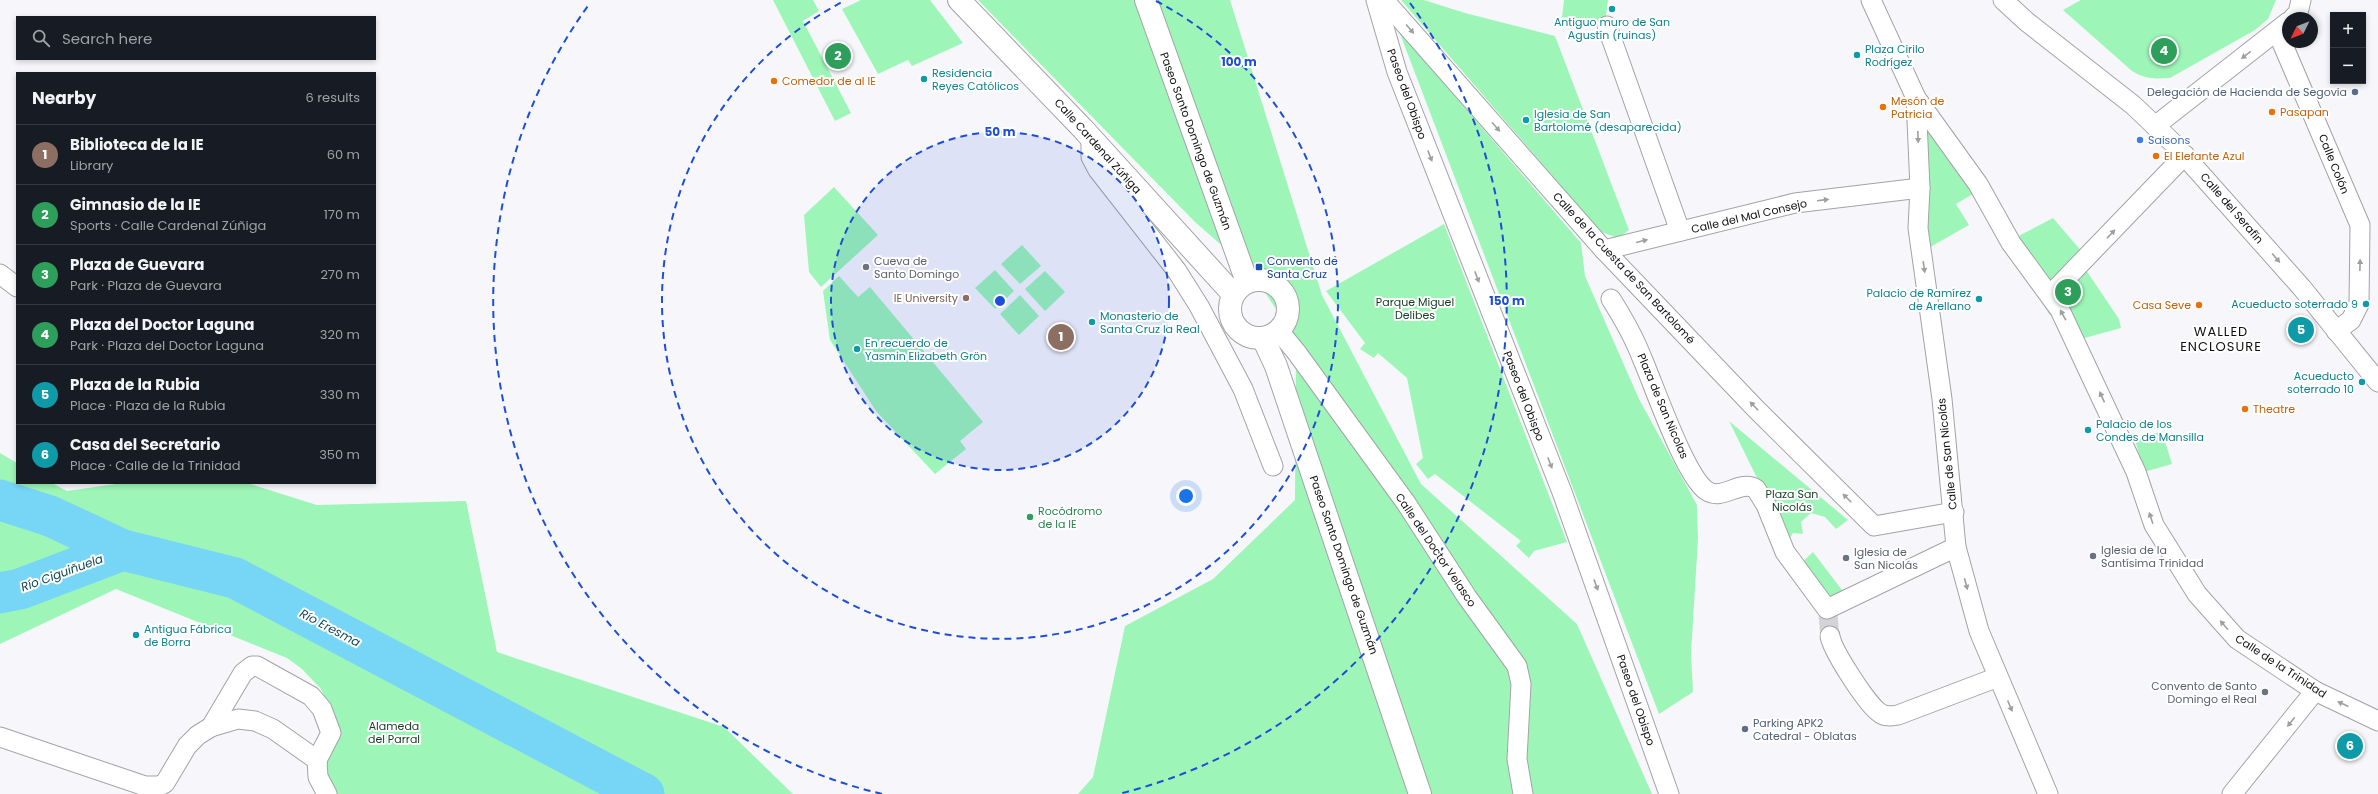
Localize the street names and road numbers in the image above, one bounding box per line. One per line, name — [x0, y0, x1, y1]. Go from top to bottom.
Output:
street label: Paseo del Obispo — [1383, 47, 1431, 141]
street label: Paseo Santo Domingo de Guzmán — [1156, 50, 1236, 232]
street label: Calle Cardenal Zúñiga — [1051, 95, 1145, 197]
street label: Calle Colón — [2315, 132, 2353, 196]
street label: Calle del Serafín — [2197, 169, 2267, 247]
street label: Calle de la Cuesta de San Bartolomé — [1549, 189, 1699, 347]
street label: Calle del Mal Consejo — [1689, 195, 1809, 237]
street label: Paseo del Obispo — [1499, 349, 1549, 443]
street label: Plaza de San Nicolas — [1634, 351, 1693, 461]
street label: Calle de San Nicolás — [1933, 397, 1961, 511]
street label: Paseo Santo Domingo de Guzmán — [1306, 473, 1382, 657]
street label: Calle del Doctor Velasco — [1392, 490, 1480, 610]
street label: Calle de la Trinidad — [2232, 630, 2330, 702]
street label: Paseo del Obispo — [1613, 652, 1659, 748]

